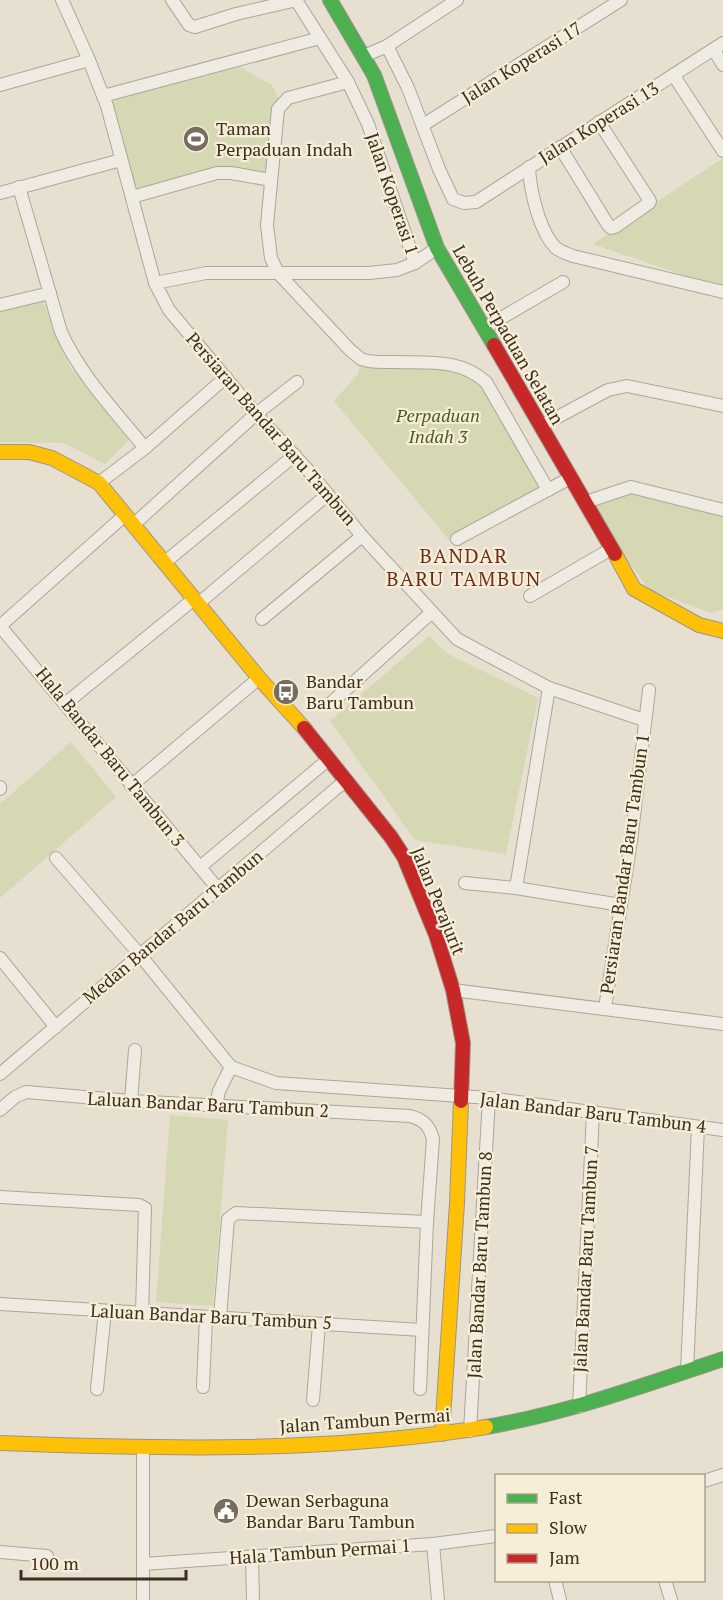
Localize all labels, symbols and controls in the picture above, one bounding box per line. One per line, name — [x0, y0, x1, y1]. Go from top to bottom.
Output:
street label: Jalan Koperasi 17 — [457, 16, 586, 109]
street label: Jalan Koperasi 13 — [534, 76, 663, 169]
place label: Taman Perpaduan Indah — [216, 116, 353, 161]
sports icon: Taman Perpaduan Indah — [181, 124, 211, 154]
street label: Jalan Koperasi 1 — [361, 129, 425, 258]
street label: Lebuh Perpaduan Selatan — [448, 240, 570, 429]
street label: Persiaran Bandar Baru Tambun — [181, 327, 363, 530]
park label: Perpaduan Indah 3 — [395, 403, 480, 448]
district label: BANDAR BARU TAMBUN — [386, 542, 542, 592]
street label: Hala Bandar Baru Tambun 3 — [31, 662, 191, 851]
place label: Bandar Baru Tambun — [306, 669, 414, 714]
bus stop icon: Bandar Baru Tambun — [271, 677, 301, 707]
street label: Persiaran Bandar Baru Tambun 1 — [594, 732, 654, 996]
street label: Jalan Perajurit — [406, 843, 472, 959]
street label: Medan Bandar Baru Tambun — [77, 844, 268, 1009]
street label: Laluan Bandar Baru Tambun 2 — [87, 1086, 329, 1122]
street label: Jalan Bandar Baru Tambun 4 — [479, 1086, 708, 1138]
street label: Jalan Bandar Baru Tambun 7 — [567, 1145, 603, 1373]
street label: Jalan Bandar Baru Tambun 8 — [461, 1151, 497, 1379]
street label: Laluan Bandar Baru Tambun 5 — [90, 1298, 332, 1334]
street label: Jalan Tambun Permai — [279, 1402, 451, 1438]
legend — [495, 1474, 705, 1582]
text: Fast — [549, 1485, 583, 1509]
place label: Dewan Serbaguna Bandar Baru Tambun — [246, 1488, 415, 1533]
public building icon: Dewan Serbaguna Bandar Baru Tambun — [211, 1496, 241, 1526]
text: Slow — [549, 1515, 588, 1539]
street label: Hala Tambun Permai 1 — [228, 1533, 411, 1569]
scale bar — [21, 1543, 186, 1581]
text: Jam — [549, 1545, 580, 1569]
text: 100 m — [30, 1551, 79, 1575]

